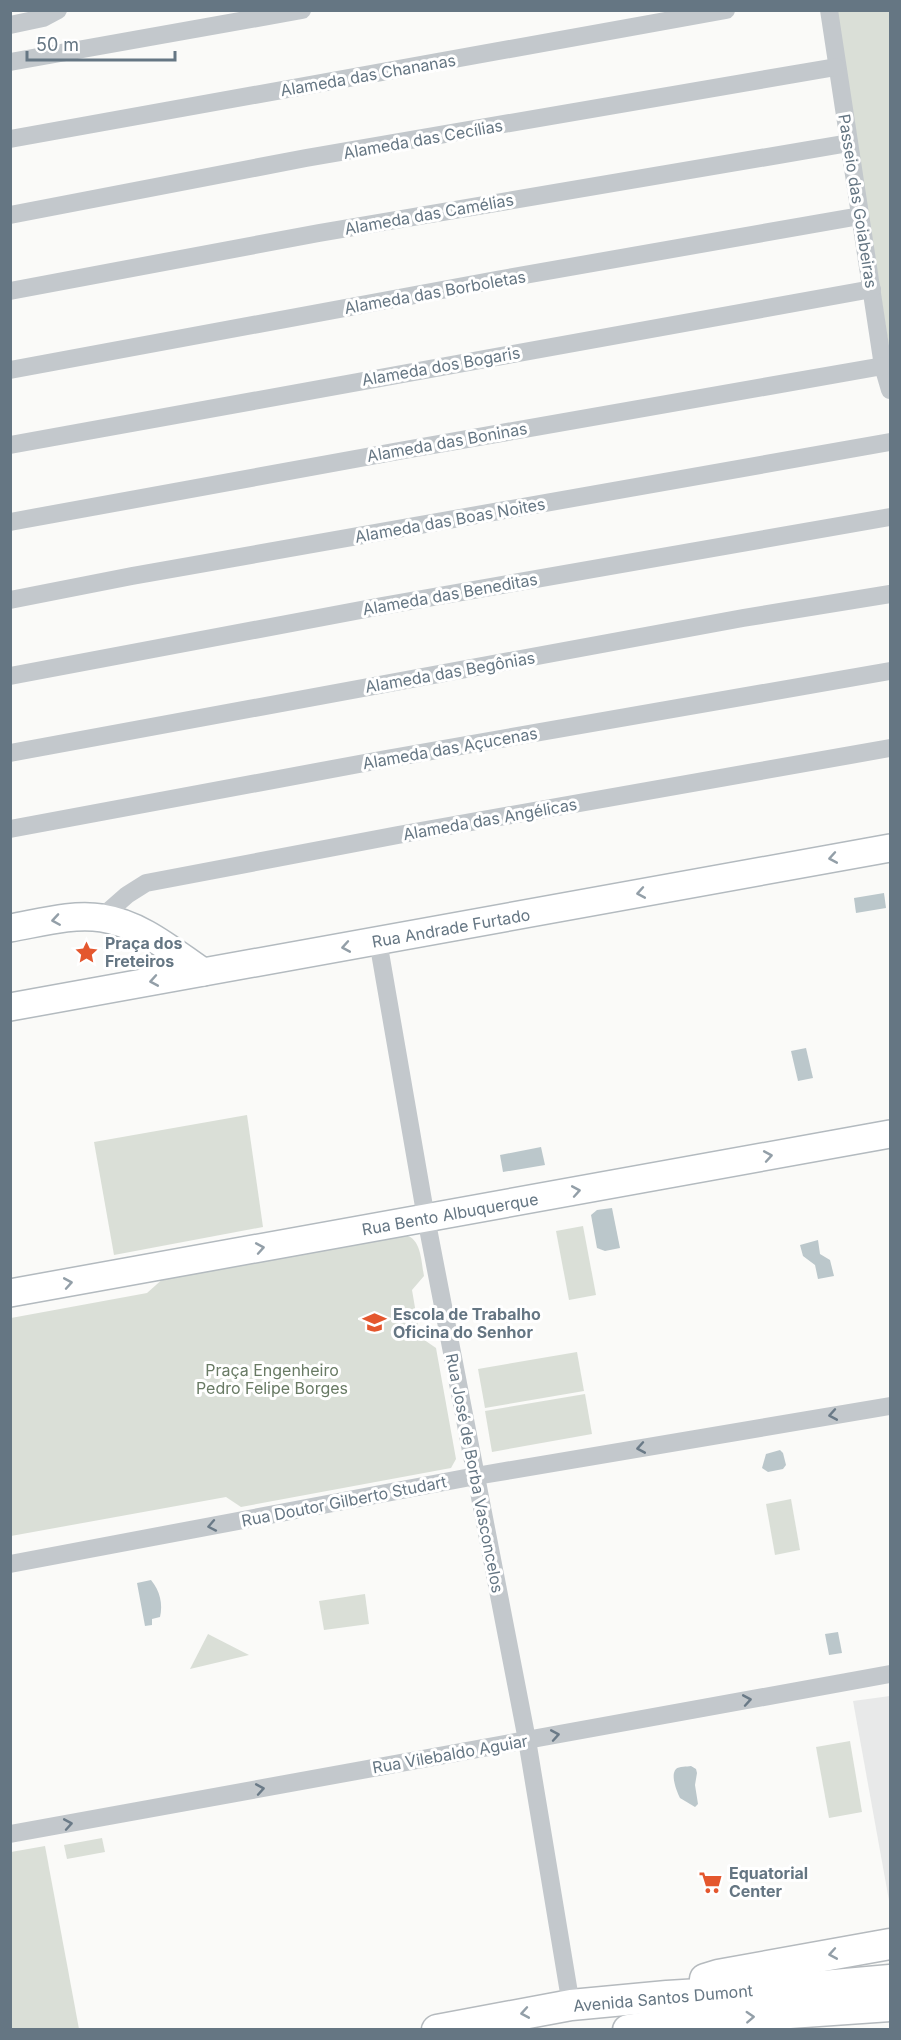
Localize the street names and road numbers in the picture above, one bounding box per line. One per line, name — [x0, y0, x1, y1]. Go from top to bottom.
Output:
street label: Alameda das Chananas — [279, 50, 457, 100]
street label: Passeio das Goiabeiras — [834, 113, 882, 289]
street label: Alameda das Cecílias — [342, 115, 504, 163]
street label: Alameda das Camélias — [343, 189, 515, 239]
street label: Alameda das Borboletas — [343, 266, 527, 318]
street label: Alameda dos Bogaris — [360, 342, 522, 390]
street label: Alameda das Boninas — [365, 418, 529, 466]
street label: Alameda das Boas Noites — [353, 493, 547, 547]
street label: Alameda das Beneditas — [361, 569, 539, 619]
street label: Alameda das Begônias — [363, 647, 537, 697]
street label: Alameda das Açucenas — [361, 723, 539, 773]
street label: Alameda das Angélicas — [401, 794, 579, 844]
street label: Rua Andrade Furtado — [370, 904, 532, 952]
street label: Rua Bento Albuquerque — [360, 1189, 540, 1239]
street label: Rua José de Borba Vasconcelos — [442, 1351, 508, 1595]
street label: Rua Doutor Gilberto Studart — [240, 1471, 448, 1531]
street label: Rua Vilebaldo Aguiar — [371, 1730, 529, 1778]
street label: Avenida Santos Dumont — [572, 1980, 754, 2016]

